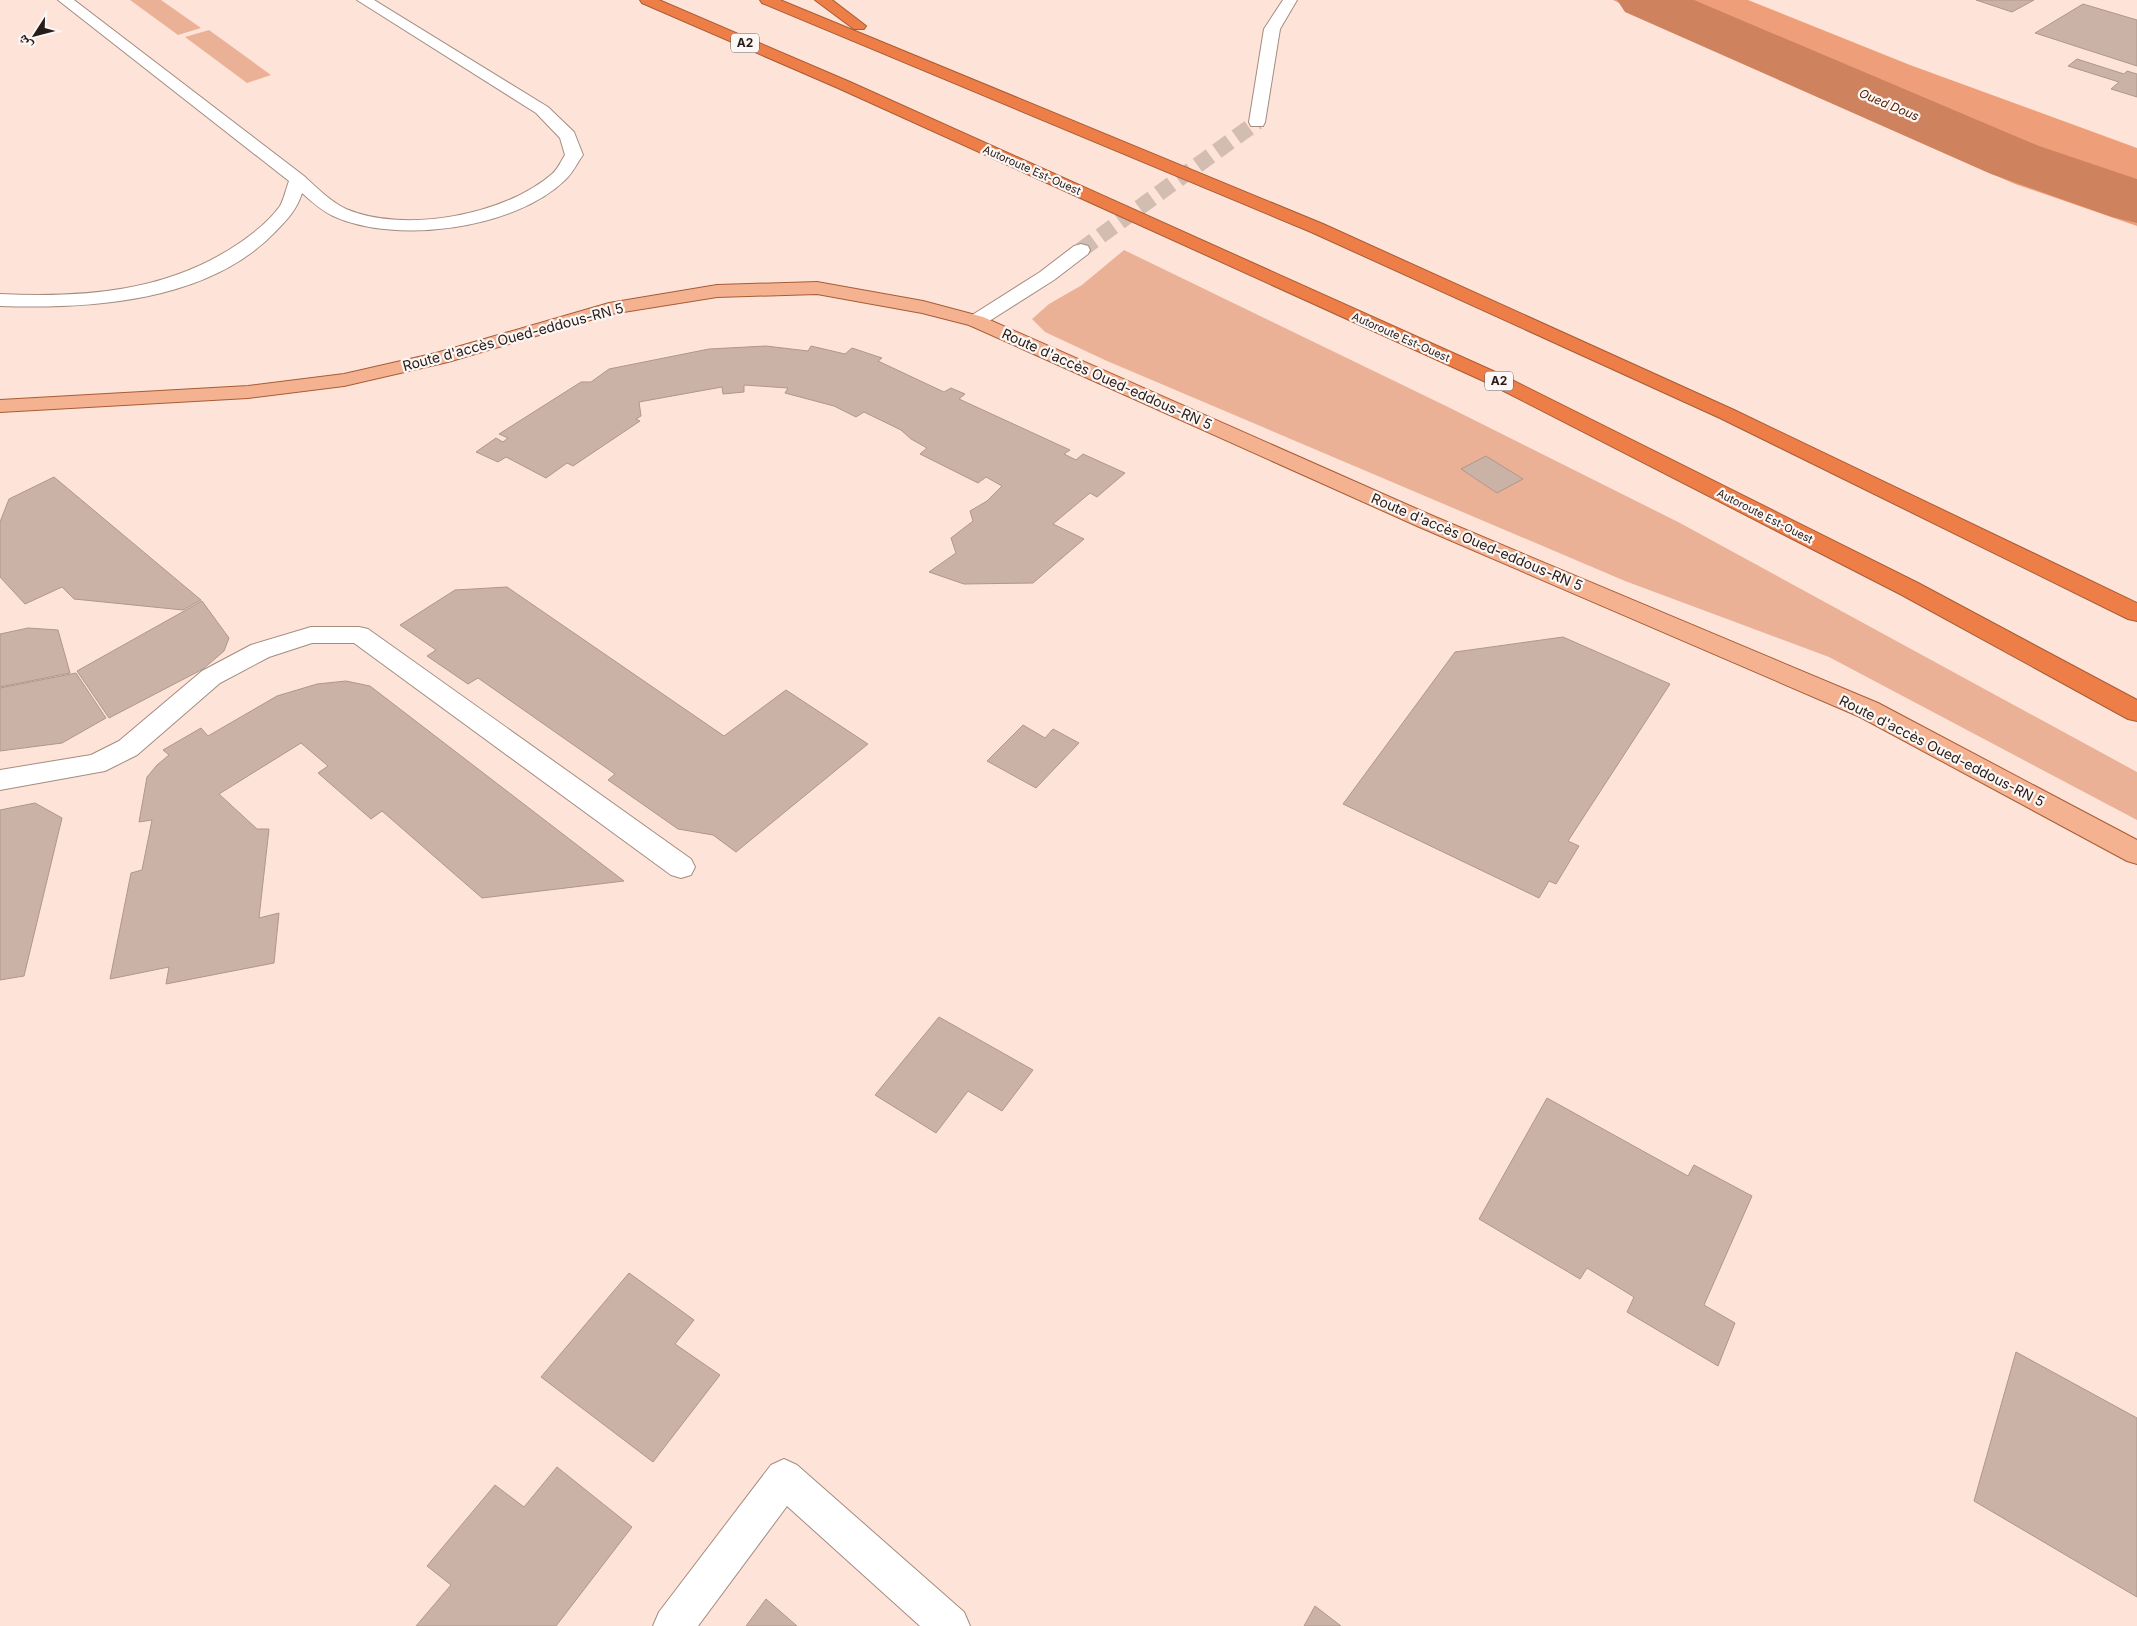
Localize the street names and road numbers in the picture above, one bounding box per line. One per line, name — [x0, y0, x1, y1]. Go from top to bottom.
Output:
road number: A2 — [731, 34, 759, 52]
street label: Autoroute Est-Ouest — [981, 142, 1084, 198]
street label: Route d'accès Oued-eddous-RN 5 — [401, 299, 625, 374]
street label: Autoroute Est-Ouest — [1350, 309, 1453, 365]
street label: Route d'accès Oued-eddous-RN 5 — [1000, 324, 1215, 433]
road number: A2 — [1485, 372, 1513, 391]
street label: Autoroute Est-Ouest — [1715, 486, 1816, 546]
street label: Route d'accès Oued-eddous-RN 5 — [1369, 489, 1586, 594]
street label: Route d'accès Oued-eddous-RN 5 — [1837, 691, 2048, 810]

